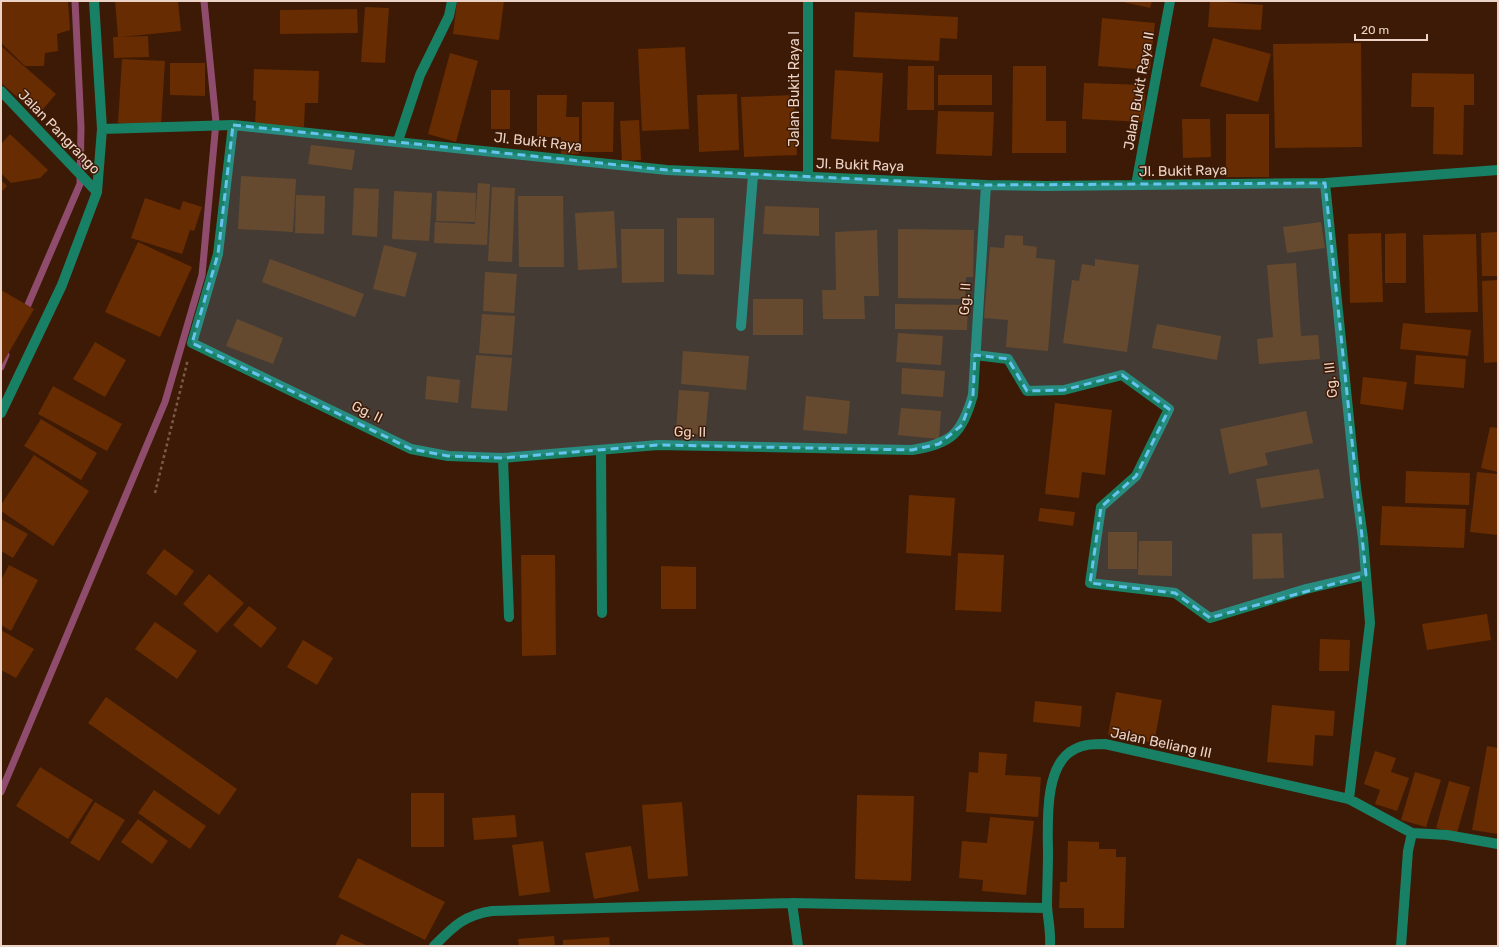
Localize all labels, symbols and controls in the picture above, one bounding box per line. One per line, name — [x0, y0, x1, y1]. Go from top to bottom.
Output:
scale bar — [1355, 16, 1427, 42]
text: 20 m — [1361, 23, 1389, 37]
street label: Jalan Bukit Raya II — [1120, 30, 1158, 152]
street label: Jalan Bukit Raya I — [786, 31, 803, 147]
street label: Jalan Pangrango — [14, 86, 104, 178]
street label: Jl. Bukit Raya — [493, 129, 583, 155]
street label: Jl. Bukit Raya — [815, 155, 905, 175]
street label: Jl. Bukit Raya — [1139, 162, 1227, 180]
street label: Gg. II — [956, 282, 974, 316]
street label: Gg. III — [1321, 361, 1341, 399]
street label: Gg. II — [349, 397, 385, 427]
street label: Gg. II — [674, 423, 706, 441]
street label: Jalan Beliang III — [1109, 724, 1213, 762]

